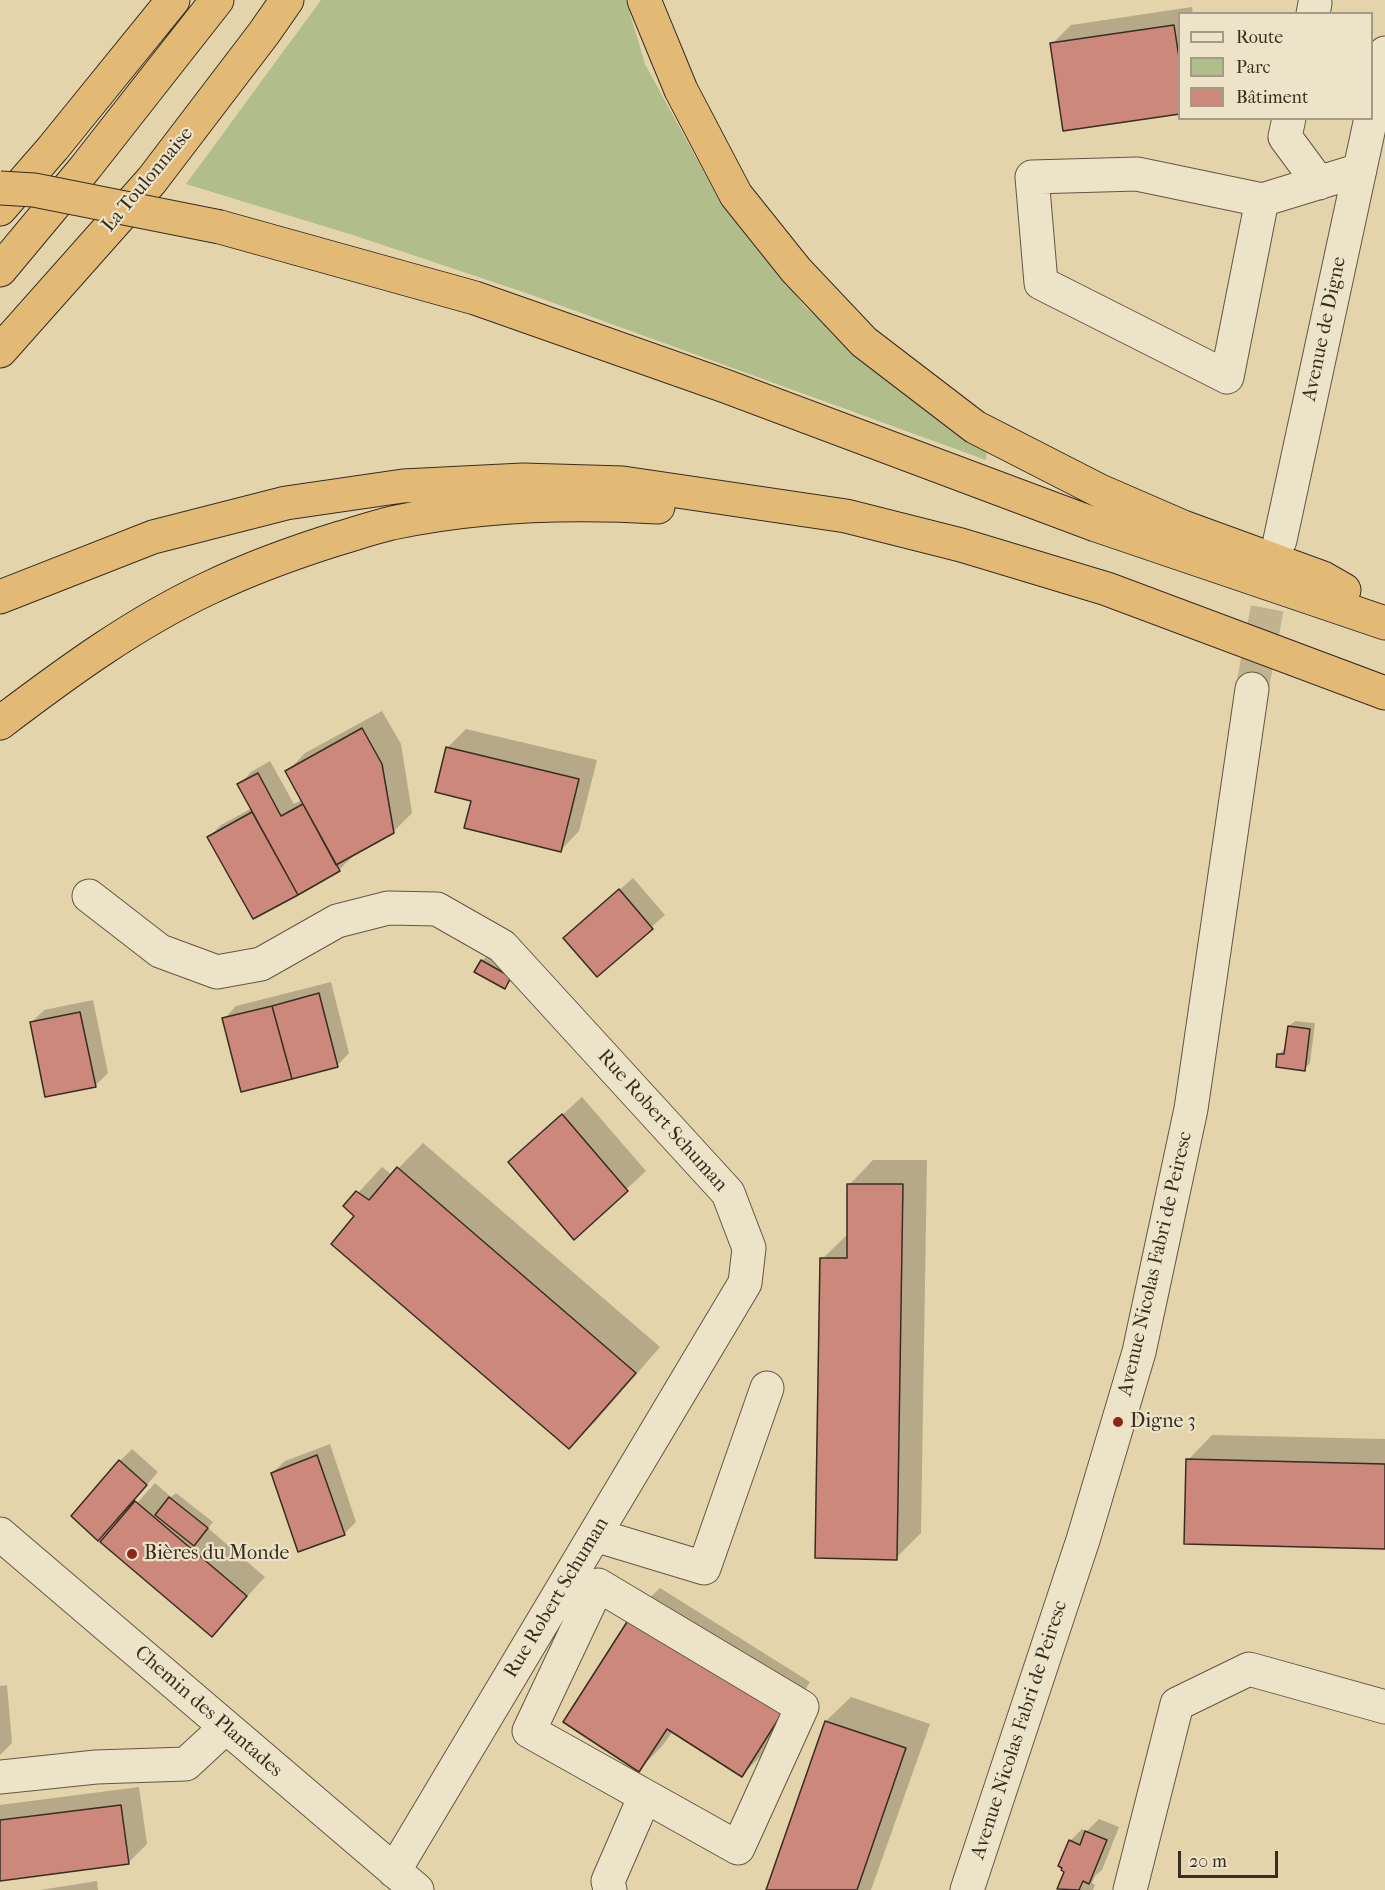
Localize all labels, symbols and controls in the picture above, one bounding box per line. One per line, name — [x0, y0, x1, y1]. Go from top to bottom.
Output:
legend — [1178, 12, 1373, 120]
text: Route — [1236, 27, 1283, 48]
text: Parc — [1236, 57, 1271, 78]
text: Bâtiment — [1236, 87, 1308, 108]
street label: La Toulonnaise — [97, 123, 199, 237]
street label: Avenue de Digne — [1298, 255, 1352, 403]
street label: Rue Robert Schuman — [592, 1045, 732, 1197]
street label: Avenue Nicolas Fabri de Peiresc — [1114, 1129, 1198, 1399]
place label: Digne 3 — [1130, 1410, 1196, 1434]
marker: Digne 3 — [1111, 1415, 1125, 1429]
street label: Rue Robert Schuman — [500, 1513, 614, 1683]
place label: Bières du Monde — [144, 1542, 289, 1566]
marker: Bières du Monde — [125, 1547, 139, 1561]
street label: Avenue Nicolas Fabri de Peiresc — [967, 1598, 1073, 1862]
street label: Chemin des Plantades — [129, 1641, 287, 1783]
scale bar — [1181, 1839, 1282, 1877]
text: 20 m — [1189, 1851, 1227, 1872]

